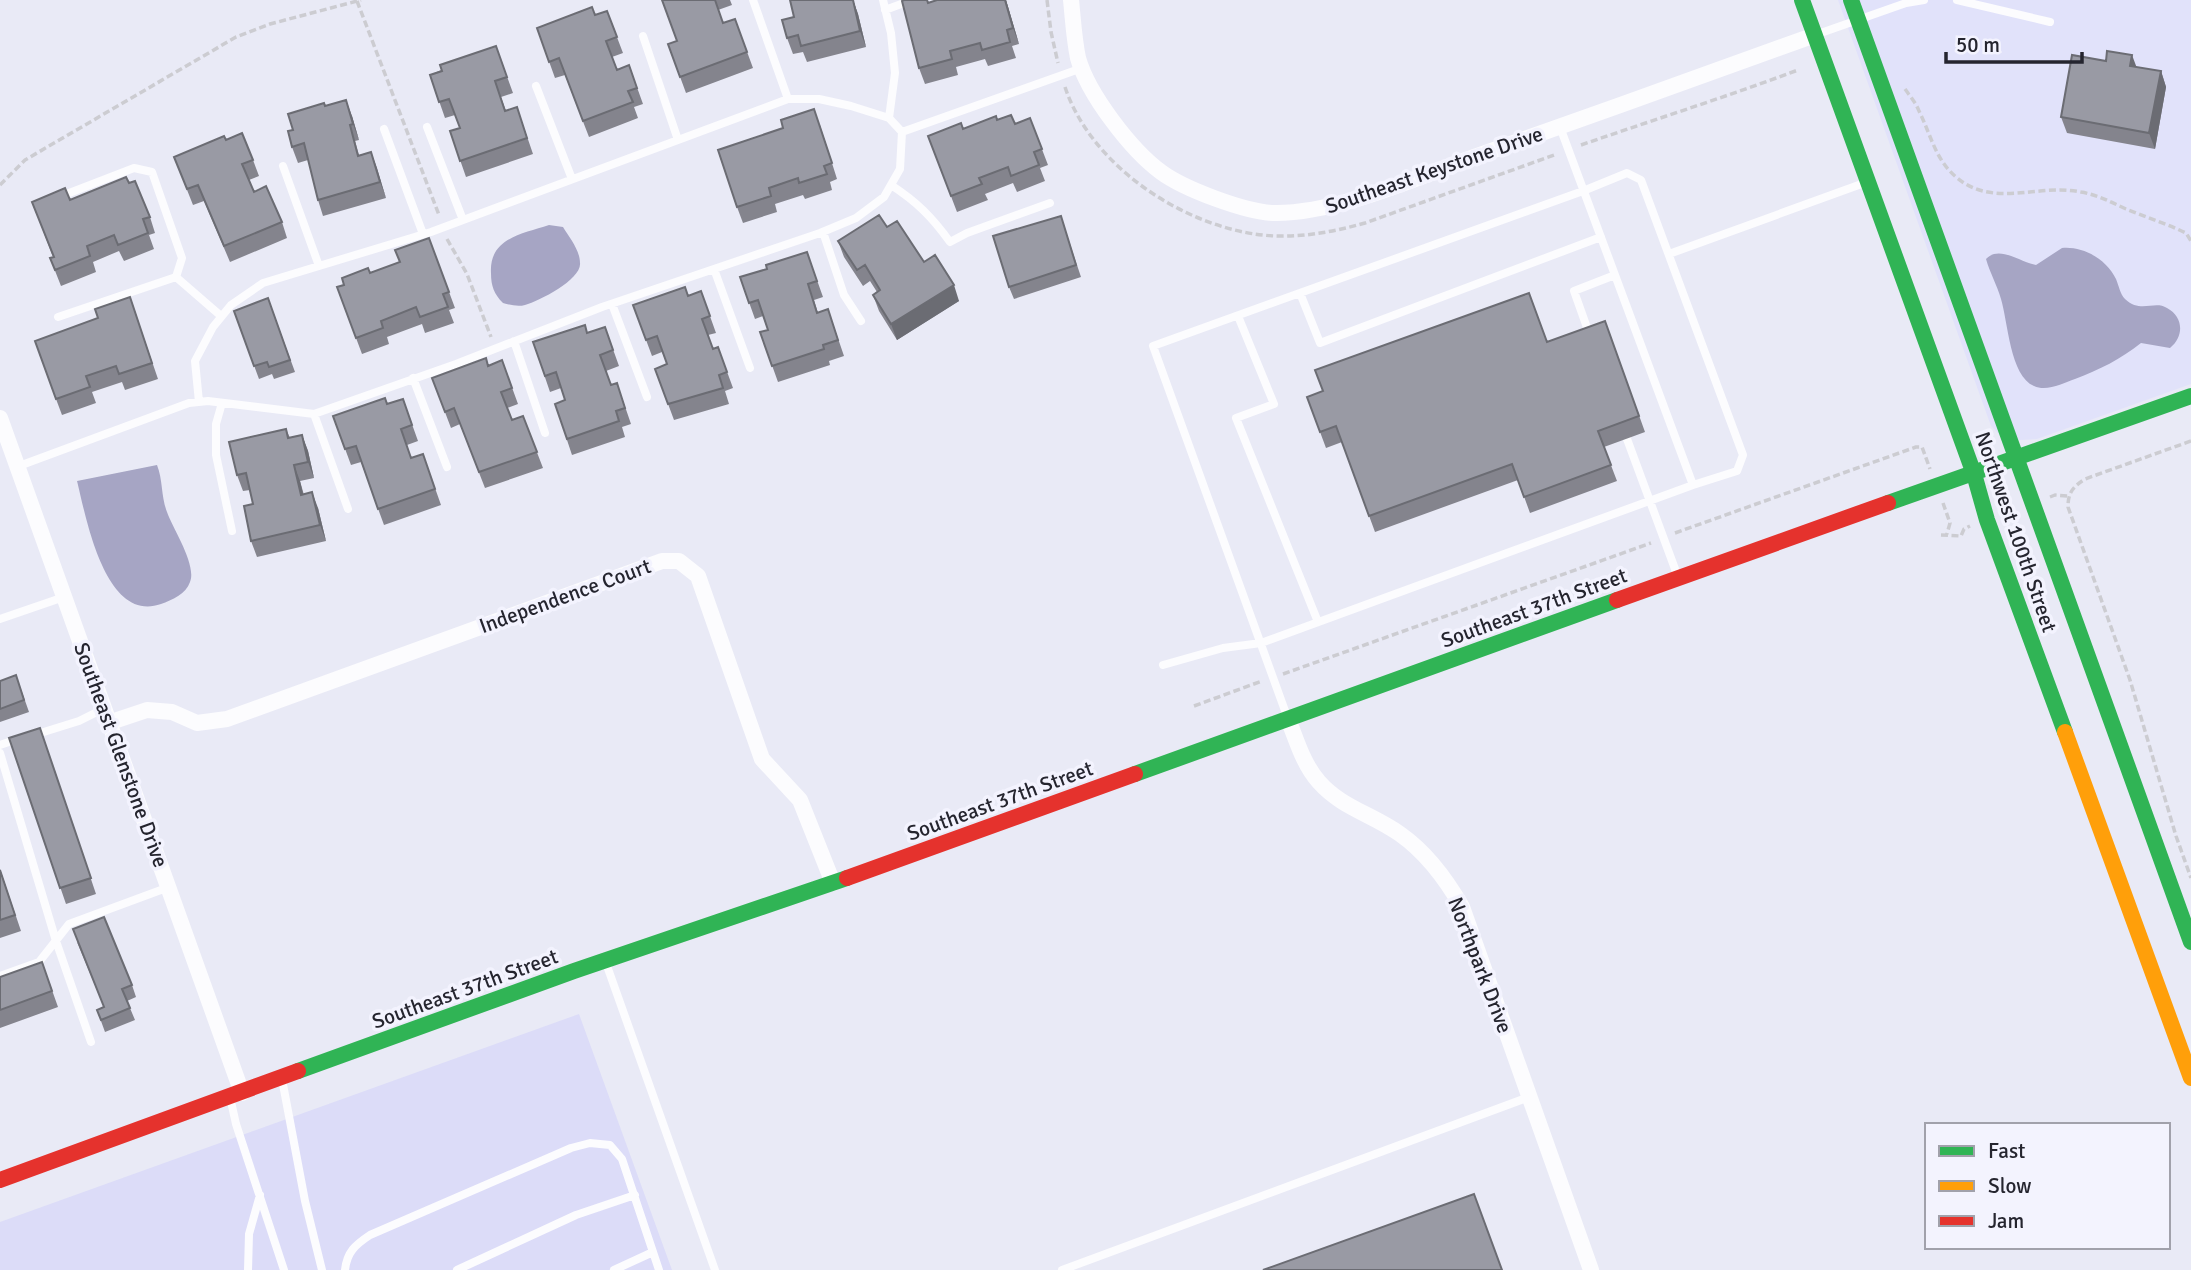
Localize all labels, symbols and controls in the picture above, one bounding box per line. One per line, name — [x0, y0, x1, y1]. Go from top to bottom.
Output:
scale bar — [1946, 21, 2082, 65]
text: 50 m — [1956, 32, 2000, 58]
street label: Southeast Keystone Drive — [1322, 121, 1546, 219]
street label: Northwest 100th Street — [1969, 428, 2063, 636]
street label: Independence Court — [476, 553, 654, 639]
street label: Southeast 37th Street — [1437, 562, 1631, 654]
street label: Southeast Glenstone Drive — [68, 639, 174, 871]
street label: Southeast 37th Street — [903, 755, 1097, 847]
street label: Northpark Drive — [1442, 893, 1518, 1037]
street label: Southeast 37th Street — [368, 943, 562, 1035]
legend — [1925, 1123, 2170, 1249]
text: Fast — [1988, 1138, 2025, 1164]
text: Slow — [1988, 1173, 2032, 1199]
text: Jam — [1988, 1208, 2024, 1234]

